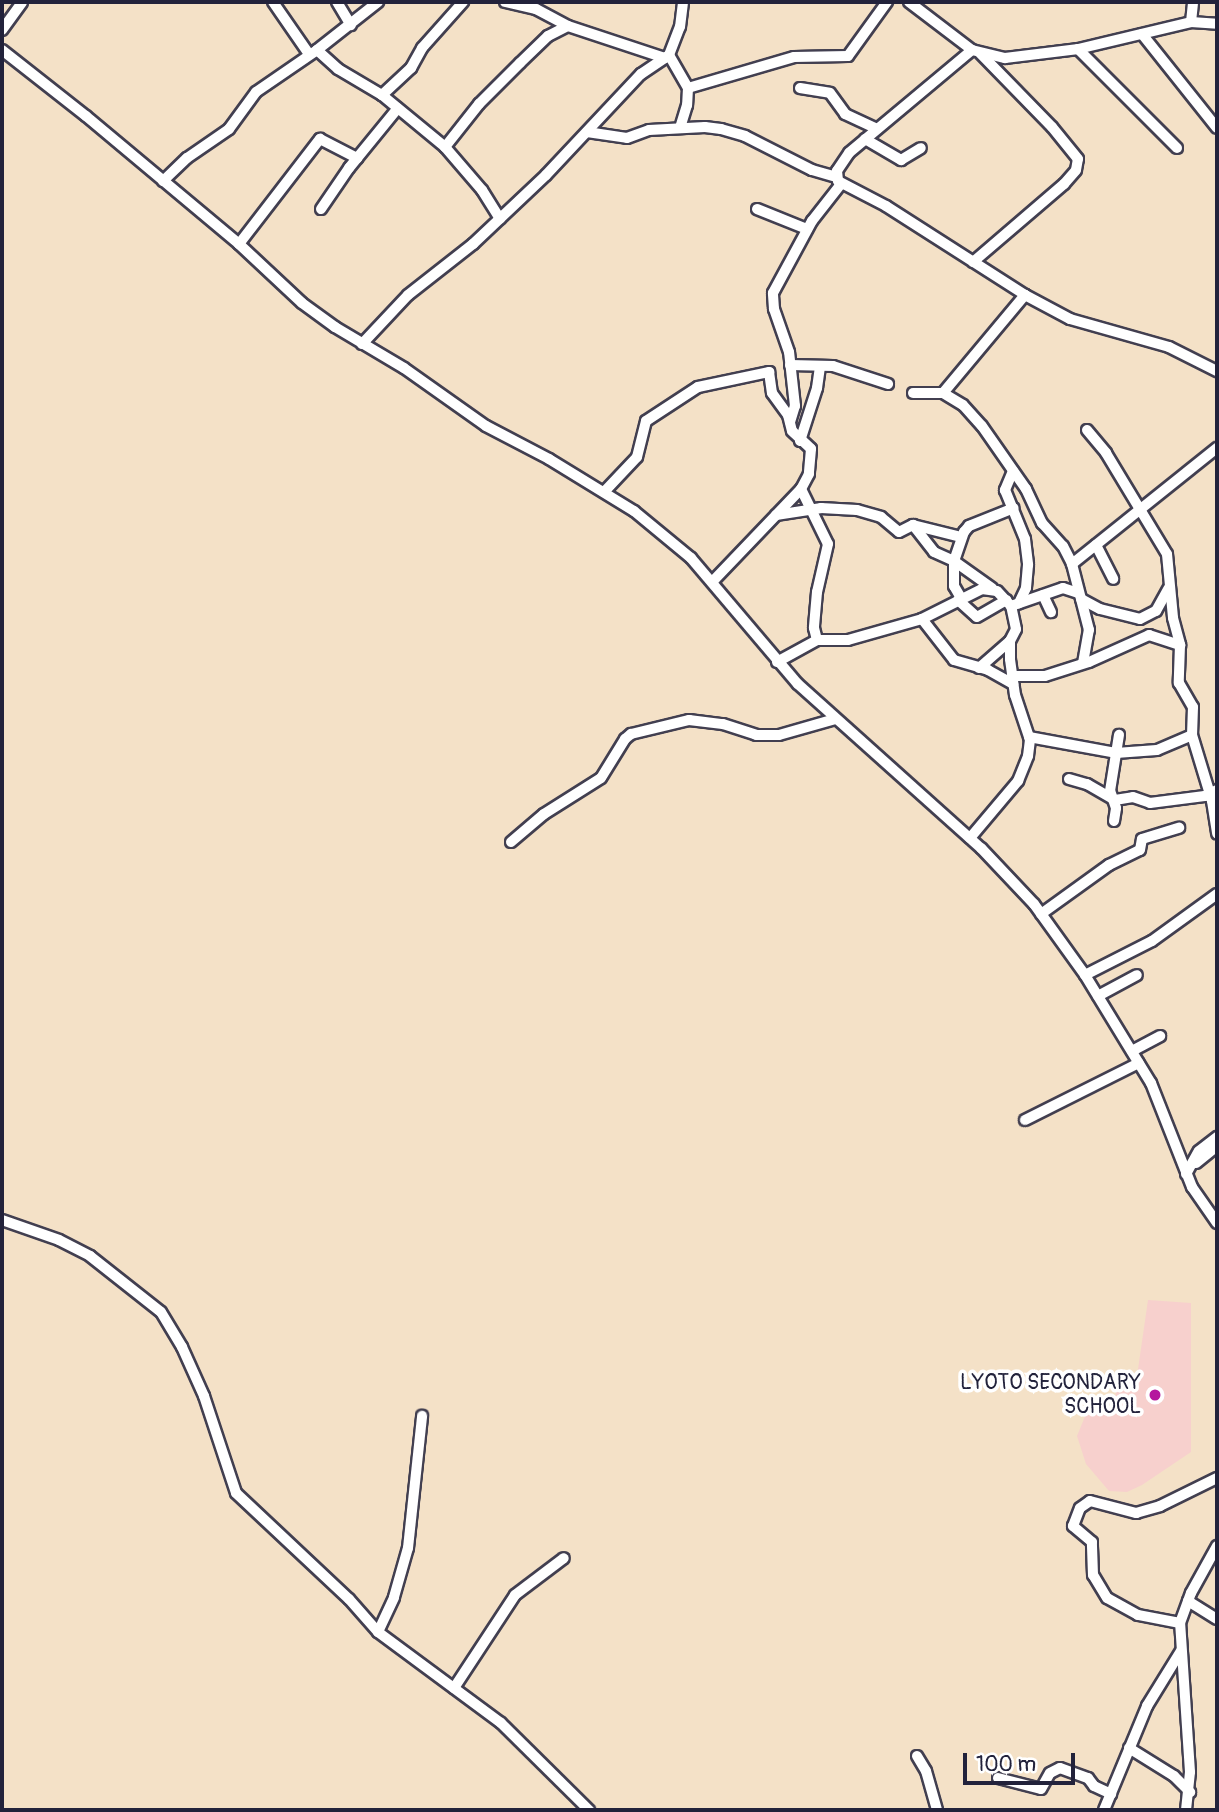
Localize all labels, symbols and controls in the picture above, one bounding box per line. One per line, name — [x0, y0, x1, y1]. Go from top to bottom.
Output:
place label: LYOTO SECONDARY SCHOOL — [960, 1370, 1141, 1420]
marker: LYOTO SECONDARY SCHOOL — [1147, 1387, 1163, 1403]
scale bar — [967, 1738, 1079, 1782]
text: 100 m — [976, 1751, 1036, 1778]

